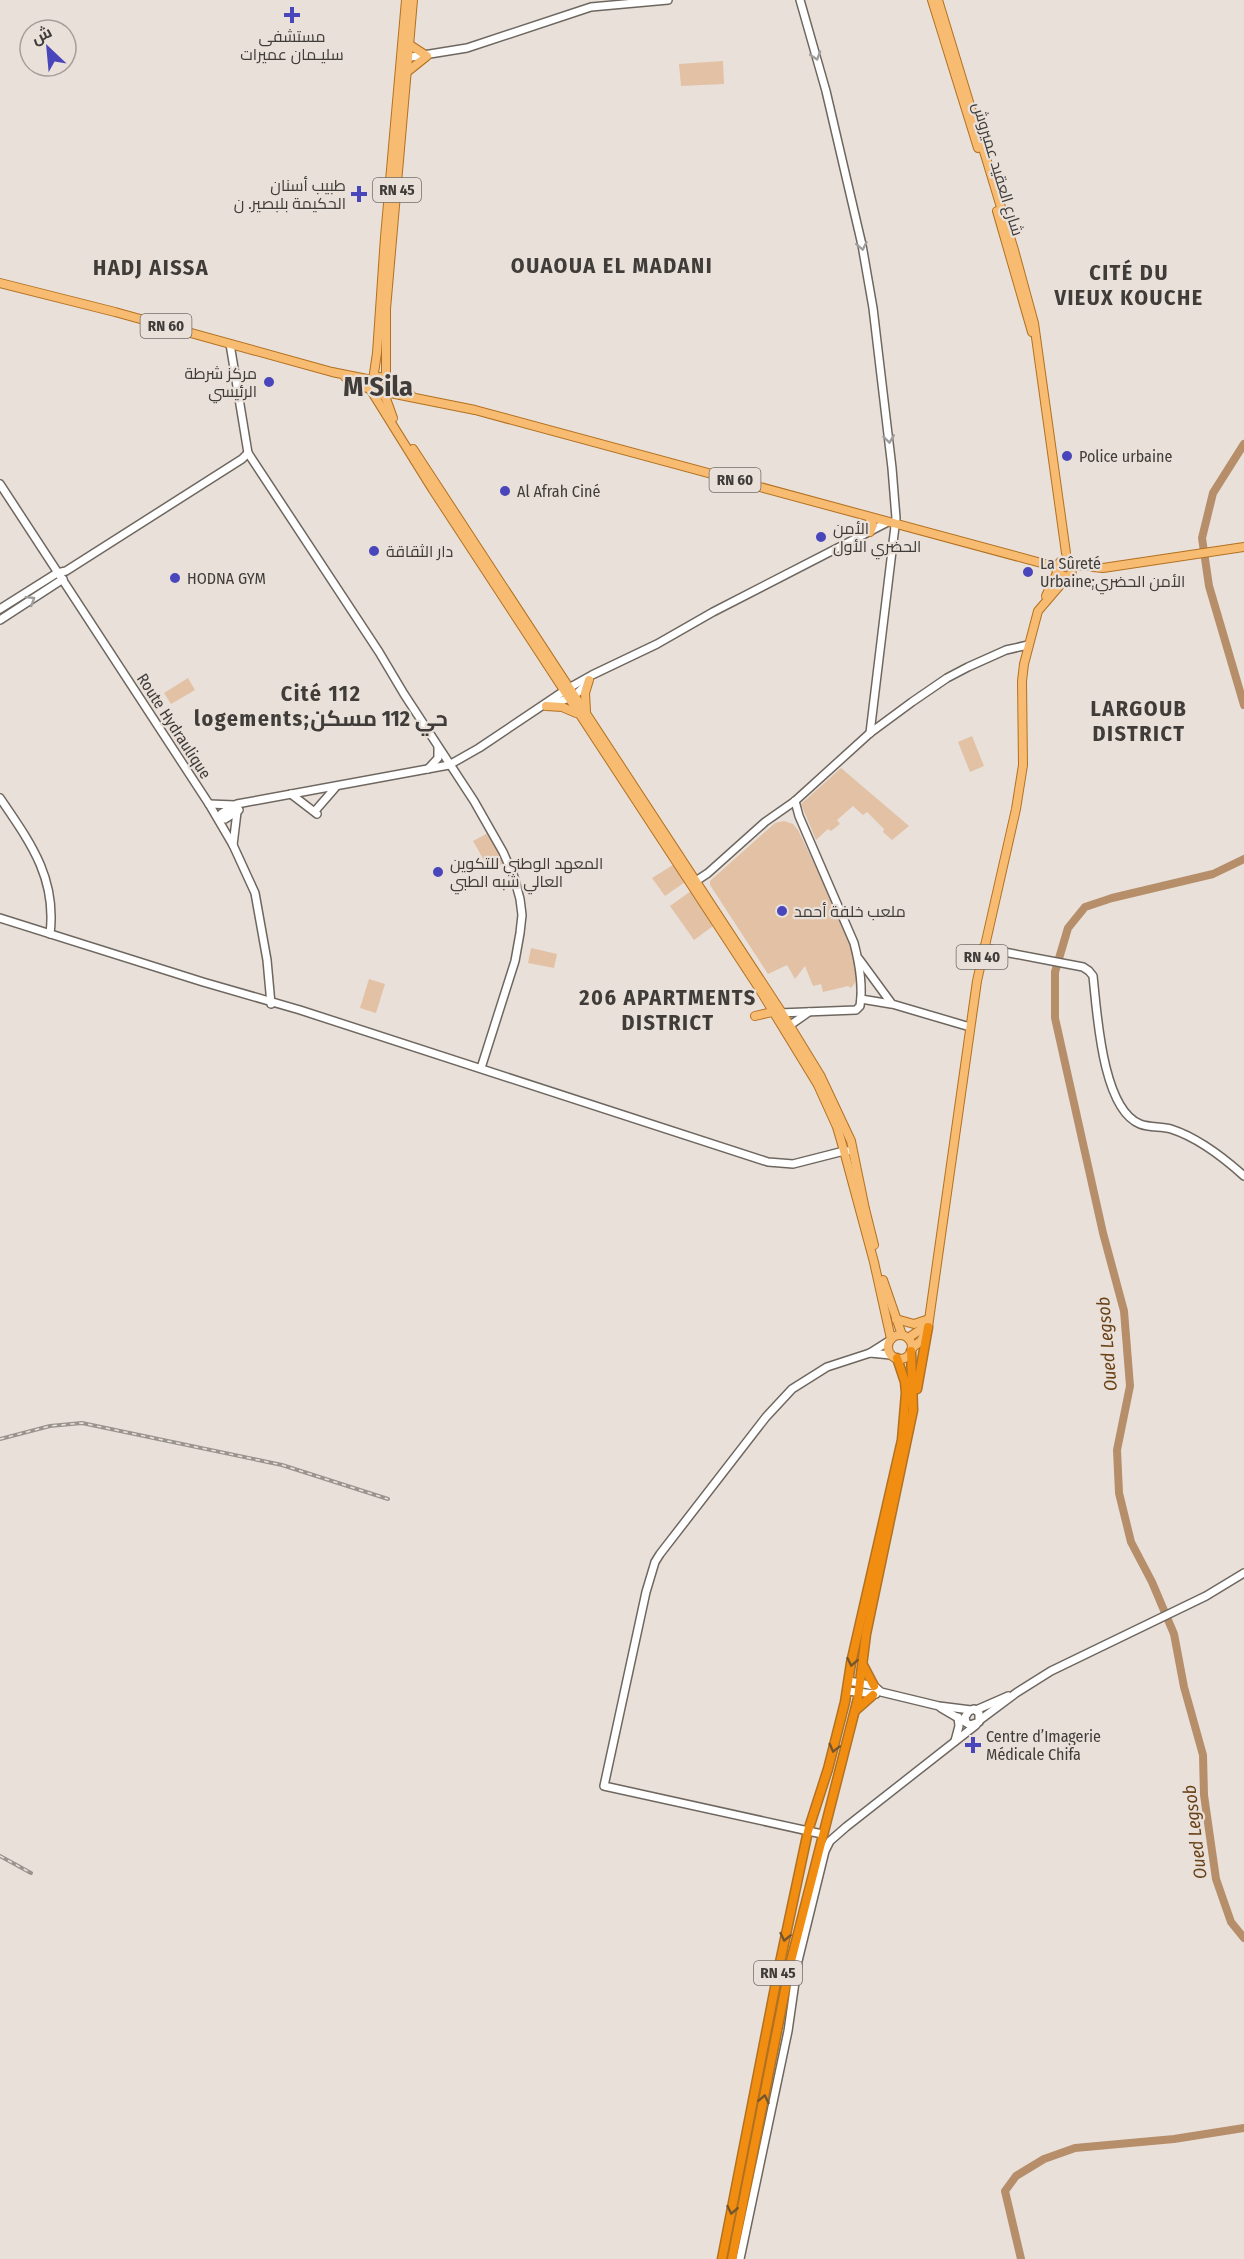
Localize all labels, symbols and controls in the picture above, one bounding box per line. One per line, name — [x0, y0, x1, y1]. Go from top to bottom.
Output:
marker: مستشفى سليـمان عميرات — [283, 6, 301, 24]
north arrow — [18, 18, 78, 78]
text: ش — [28, 22, 55, 48]
place label: مستشفى سليـمان عميرات — [240, 27, 344, 65]
one-way arrow — [809, 50, 821, 61]
street label: شارع العقيد عميروش — [967, 100, 1027, 239]
place label: طبيب أسنان الحكيمة بلبصير. ن — [234, 176, 346, 214]
road number: RN 45 — [373, 178, 421, 202]
marker: طبيب أسنان الحكيمة بلبصير. ن — [350, 185, 368, 203]
one-way arrow — [855, 240, 868, 250]
district label: OUAOUA EL MADANI — [511, 252, 713, 279]
district label: HADJ AISSA — [93, 254, 209, 281]
district label: CITÉ DU VIEUX KOUCHE — [1053, 259, 1204, 311]
road number: RN 60 — [140, 314, 192, 338]
place label: مركز شرطة الرئيسي — [184, 364, 257, 404]
district label: M'Sila — [343, 370, 413, 403]
marker: مركز شرطة الرئيسي — [262, 375, 276, 389]
one-way arrow — [882, 434, 894, 443]
place label: Police urbaine — [1079, 447, 1172, 466]
marker: Police urbaine — [1060, 449, 1074, 463]
road number: RN 60 — [710, 468, 760, 492]
place label: Al Afrah Ciné — [517, 482, 600, 501]
marker: Al Afrah Ciné — [498, 484, 512, 498]
place label: الأمن الحضري الأول — [833, 519, 921, 560]
marker: الأمن الحضري الأول — [814, 530, 828, 544]
place label: دار الثقاقة — [386, 542, 453, 561]
marker: دار الثقاقة — [367, 544, 381, 558]
place label: La Sûreté Urbaine;الأمن الحضري — [1040, 554, 1185, 595]
marker: La Sûreté Urbaine;الأمن الحضري — [1021, 565, 1035, 579]
place label: HODNA GYM — [187, 569, 266, 588]
marker: HODNA GYM — [168, 571, 182, 585]
one-way arrow — [25, 596, 35, 608]
street label: Route Hydraulique — [133, 670, 215, 782]
district label: Cité 112 logements;حي 112 مسكن — [194, 680, 448, 736]
district label: LARGOUB DISTRICT — [1091, 695, 1187, 747]
place label: المعهد الوطني للتكوين العالي شبه الطبي — [450, 854, 603, 895]
marker: المعهد الوطني للتكوين العالي شبه الطبي — [431, 865, 445, 879]
place label: ملعب خلفة أحمد — [794, 902, 906, 921]
marker: ملعب خلفة أحمد — [775, 904, 789, 918]
road number: RN 40 — [956, 945, 1008, 969]
district label: 206 APARTMENTS DISTRICT — [578, 984, 757, 1036]
water label: Oued Legsob — [1092, 1296, 1122, 1392]
one-way arrow — [846, 1656, 859, 1666]
place label: Centre d’Imagerie Médicale Chifa — [986, 1727, 1101, 1764]
marker: Centre d’Imagerie Médicale Chifa — [964, 1736, 982, 1754]
one-way arrow — [828, 1743, 841, 1753]
water label: Oued Legsob — [1178, 1784, 1212, 1880]
one-way arrow — [779, 1931, 792, 1941]
road number: RN 45 — [754, 1961, 802, 1985]
one-way arrow — [757, 2094, 770, 2104]
one-way arrow — [726, 2205, 739, 2215]

